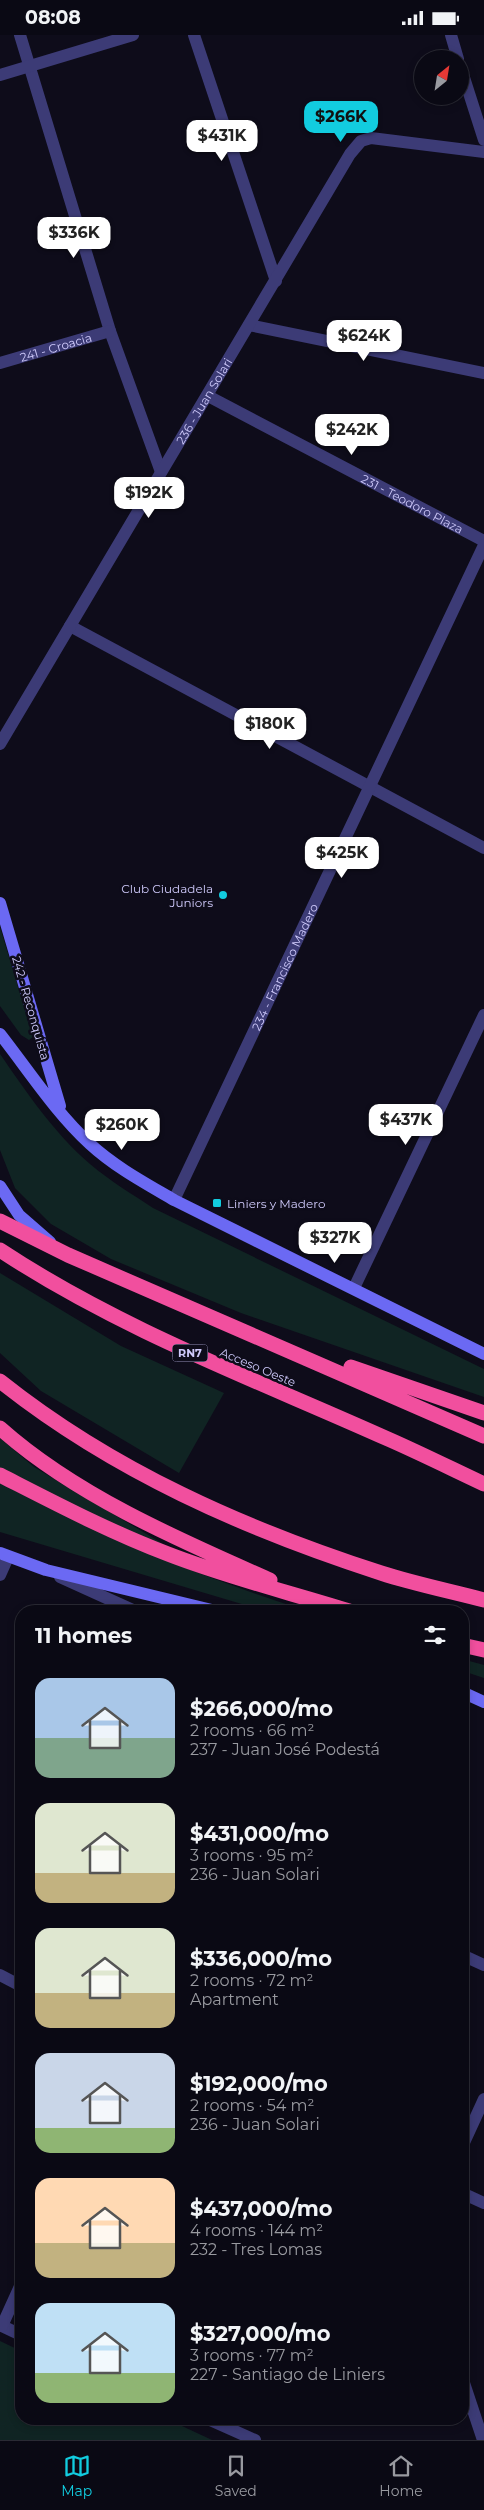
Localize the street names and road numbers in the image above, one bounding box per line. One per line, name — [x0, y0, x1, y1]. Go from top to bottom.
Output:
street label: 241 - Croacia — [18, 329, 93, 364]
street label: 236 - Juan Solari — [172, 355, 235, 447]
street label: 231 - Teodoro Plaza — [359, 470, 466, 536]
street label: 234 - Francisco Madero — [248, 901, 321, 1033]
street label: 242 - Reconquista — [9, 954, 53, 1062]
street label: Acceso Oeste — [218, 1344, 298, 1390]
road number: RN7 — [172, 1345, 208, 1361]

